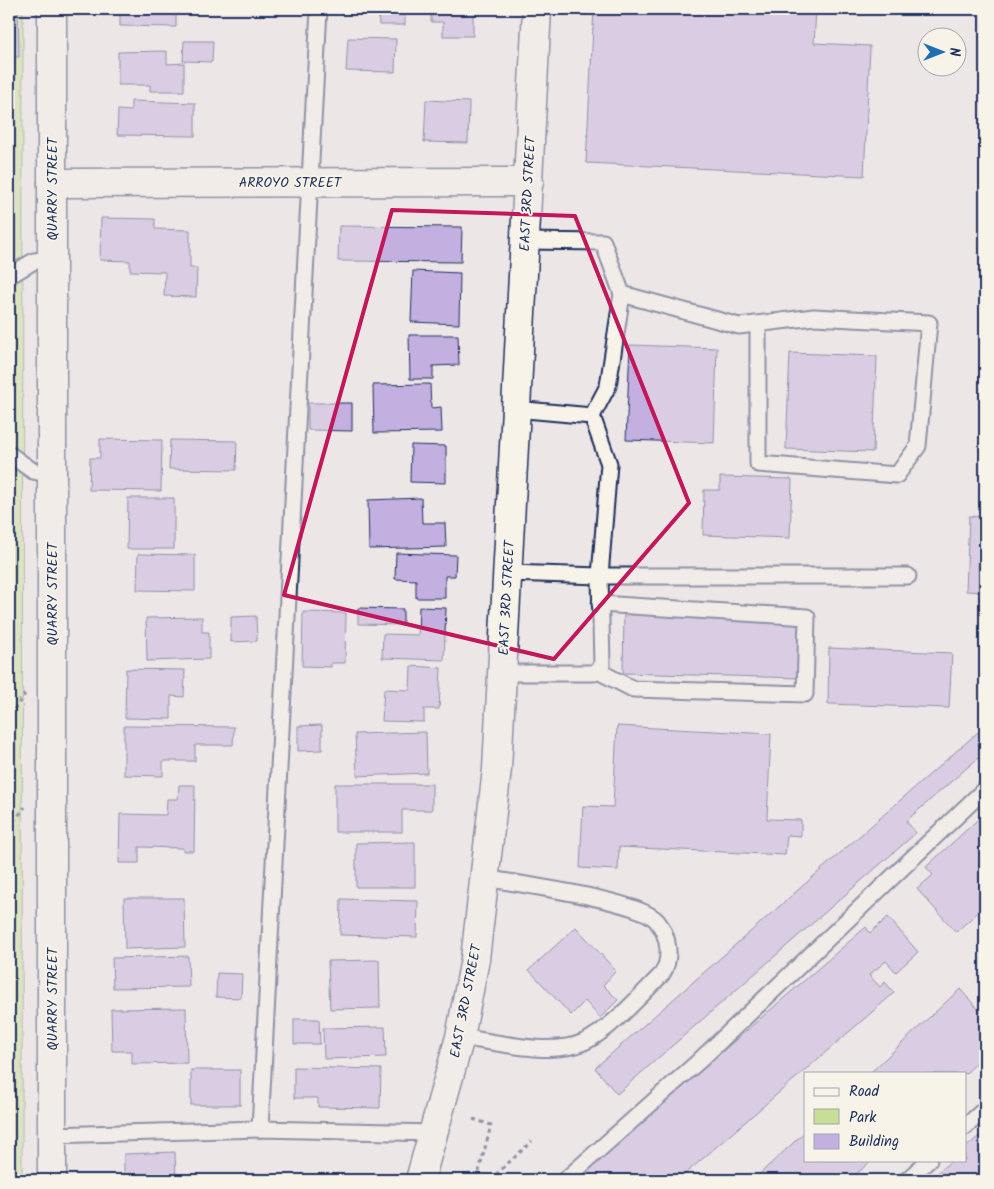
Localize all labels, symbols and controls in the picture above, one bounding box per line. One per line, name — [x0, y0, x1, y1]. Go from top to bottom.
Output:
north arrow — [916, 28, 966, 78]
text: N — [943, 48, 965, 57]
street label: EAST 3RD STREET — [514, 135, 542, 252]
street label: QUARRY STREET — [42, 136, 64, 240]
street label: ARROYO STREET — [239, 172, 343, 194]
street label: EAST 3RD STREET — [493, 539, 521, 656]
street label: QUARRY STREET — [42, 541, 64, 645]
street label: EAST 3RD STREET — [444, 941, 488, 1060]
street label: QUARRY STREET — [42, 946, 64, 1050]
legend — [804, 1072, 966, 1162]
text: Road — [849, 1080, 880, 1104]
text: Park — [849, 1106, 877, 1130]
text: Building — [849, 1130, 899, 1154]

